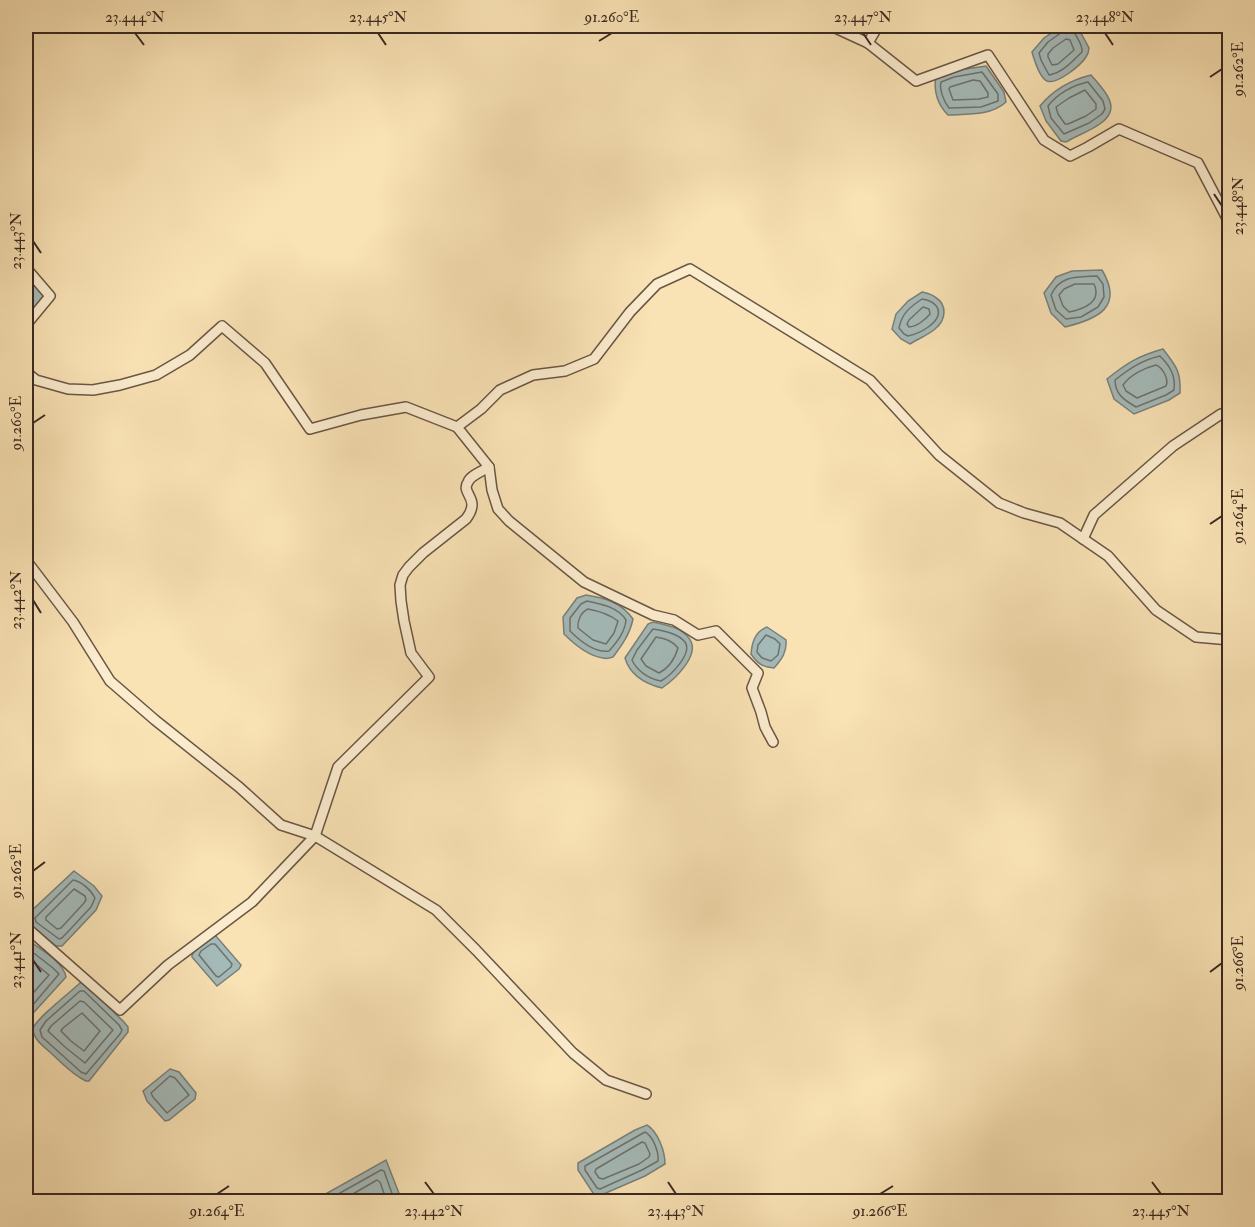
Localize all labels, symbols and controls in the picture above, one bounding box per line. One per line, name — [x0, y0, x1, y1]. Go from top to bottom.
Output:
text: 23.444°N — [105, 8, 165, 27]
text: 23.445°N — [349, 8, 408, 27]
text: 91.260°E — [584, 8, 640, 27]
text: 23.447°N — [834, 8, 893, 27]
text: 23.448°N — [1076, 8, 1135, 27]
text: 91.262°E — [1229, 41, 1248, 97]
text: 23.448°N — [1229, 176, 1248, 235]
text: 23.443°N — [7, 212, 26, 270]
text: 91.260°E — [7, 395, 26, 451]
text: 91.264°E — [1229, 488, 1248, 545]
text: 23.442°N — [7, 570, 26, 630]
text: 91.262°E — [7, 843, 26, 899]
text: 23.441°N — [7, 931, 26, 988]
text: 91.266°E — [1229, 935, 1248, 991]
text: 91.264°E — [188, 1202, 245, 1221]
text: 23.442°N — [405, 1202, 464, 1221]
text: 23.443°N — [647, 1202, 705, 1221]
text: 91.266°E — [852, 1202, 908, 1221]
text: 23.445°N — [1132, 1202, 1191, 1221]

